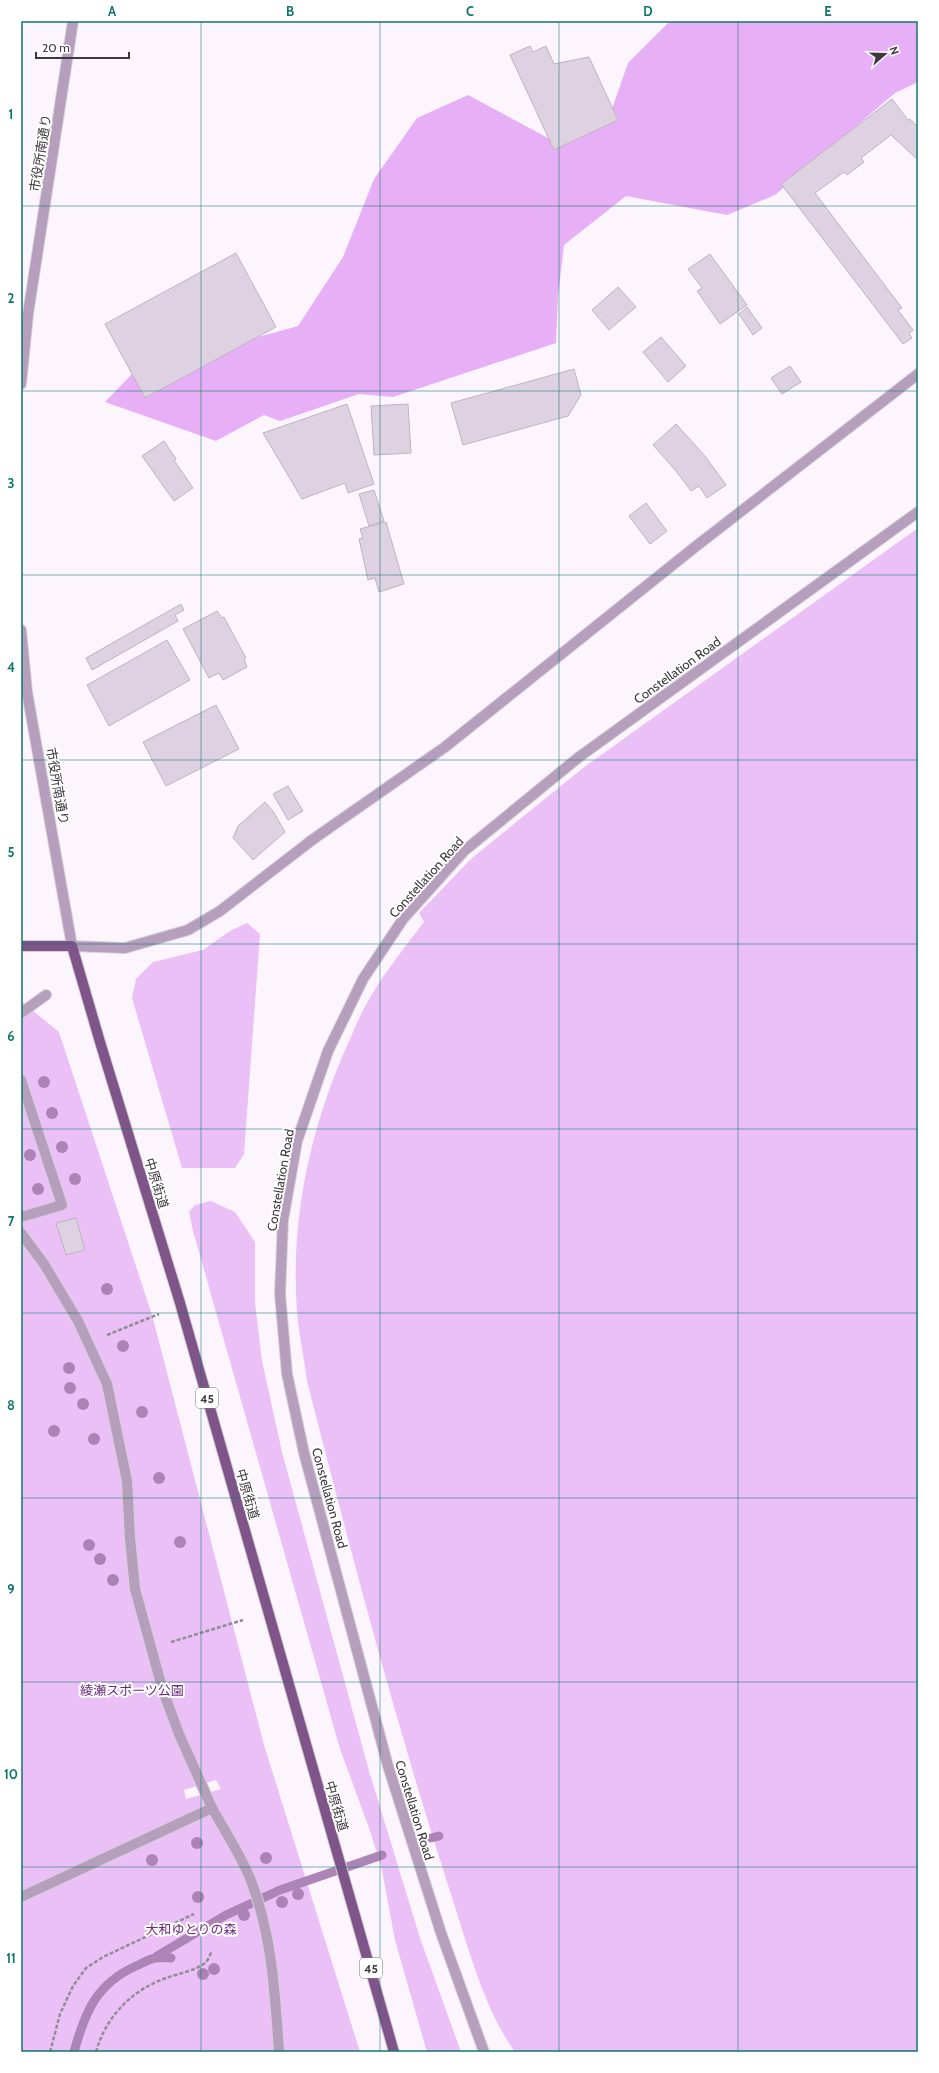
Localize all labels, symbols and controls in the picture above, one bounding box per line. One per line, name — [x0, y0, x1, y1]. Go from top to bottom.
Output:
text: A — [108, 3, 117, 19]
text: B — [286, 3, 294, 19]
text: C — [466, 3, 474, 19]
text: D — [643, 3, 653, 19]
text: E — [824, 3, 832, 19]
scale bar — [36, 34, 129, 60]
north arrow — [865, 34, 905, 74]
text: 20 m — [42, 40, 70, 55]
text: N — [886, 45, 902, 57]
text: 1 — [9, 106, 13, 122]
street label: 市役所南通り — [26, 113, 54, 193]
text: 2 — [8, 290, 15, 306]
text: 3 — [7, 475, 15, 491]
street label: Constellation Road — [630, 633, 724, 707]
text: 4 — [7, 659, 15, 675]
street label: 市役所南通り — [43, 746, 73, 826]
street label: Constellation Road — [385, 833, 467, 921]
text: 5 — [8, 844, 15, 860]
text: 6 — [7, 1028, 15, 1044]
street label: Constellation Road — [263, 1128, 297, 1232]
street label: 中原街道 — [142, 1156, 172, 1210]
text: 7 — [8, 1213, 15, 1229]
road number: 45 — [196, 1388, 218, 1408]
text: 8 — [7, 1397, 15, 1413]
street label: Constellation Road — [309, 1446, 351, 1550]
street label: 中原街道 — [233, 1467, 263, 1521]
text: 9 — [7, 1581, 15, 1597]
park label: 綾瀬スポーツ公園 — [80, 1682, 184, 1698]
street label: Constellation Road — [392, 1758, 438, 1862]
text: 10 — [4, 1766, 18, 1782]
street label: 中原街道 — [322, 1779, 352, 1833]
park label: 大和ゆとりの森 — [145, 1921, 237, 1937]
text: 11 — [6, 1950, 16, 1966]
road number: 45 — [360, 1958, 382, 1978]

